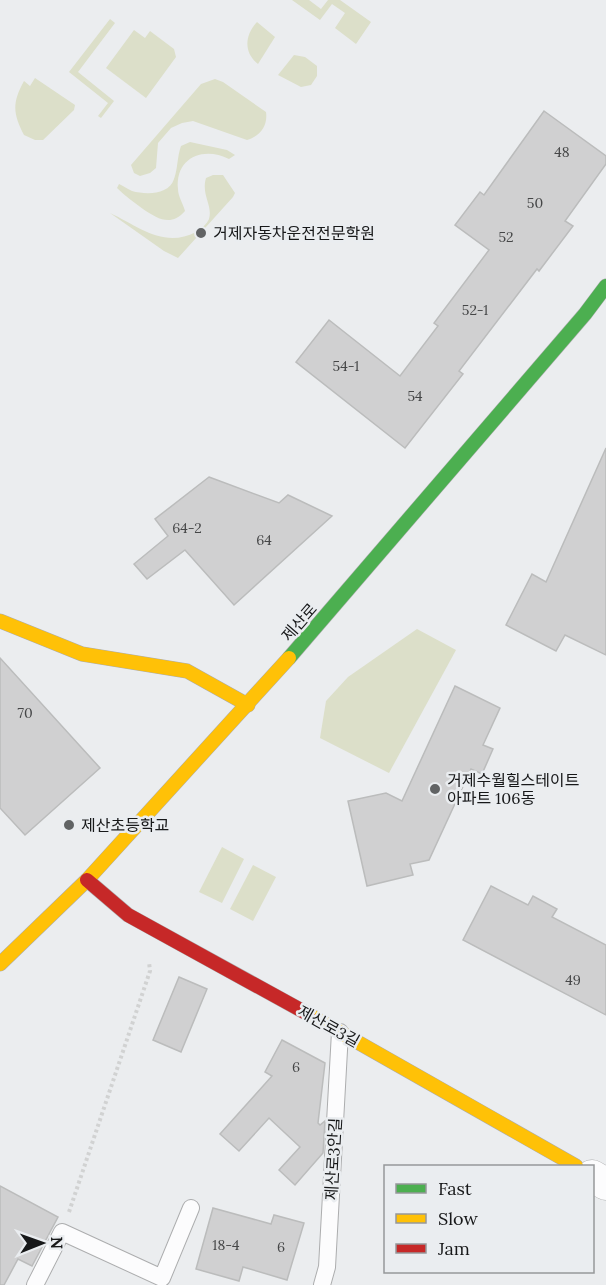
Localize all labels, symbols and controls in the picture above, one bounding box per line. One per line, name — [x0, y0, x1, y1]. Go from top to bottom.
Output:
house number: 48 — [554, 143, 570, 161]
house number: 50 — [527, 194, 543, 212]
place label: 거제자동차운전전문학원 — [213, 223, 375, 243]
marker: 거제자동차운전전문학원 — [194, 226, 208, 240]
house number: 52 — [498, 228, 514, 246]
house number: 52-1 — [462, 301, 488, 319]
house number: 54-1 — [333, 357, 359, 375]
house number: 54 — [407, 387, 423, 405]
house number: 64-2 — [172, 519, 202, 537]
house number: 64 — [256, 531, 272, 549]
street label: 제산로 — [277, 599, 321, 645]
house number: 70 — [17, 704, 33, 722]
place label: 거제수월힐스테이트 아파트 106동 — [447, 770, 579, 808]
marker: 거제수월힐스테이트 아파트 106동 — [428, 782, 442, 796]
place label: 제산초등학교 — [81, 815, 169, 835]
marker: 제산초등학교 — [62, 818, 76, 832]
house number: 49 — [565, 971, 581, 989]
street label: 제산로3길 — [295, 1001, 363, 1051]
house number: 6 — [292, 1058, 300, 1076]
street label: 제산로3안길 — [321, 1117, 345, 1201]
legend — [384, 1165, 594, 1273]
text: Fast — [438, 1177, 472, 1200]
text: Slow — [438, 1207, 478, 1230]
north arrow — [12, 1213, 72, 1273]
text: N — [47, 1236, 67, 1249]
house number: 18-4 — [212, 1236, 240, 1254]
text: Jam — [437, 1237, 470, 1260]
house number: 6 — [277, 1238, 285, 1256]

